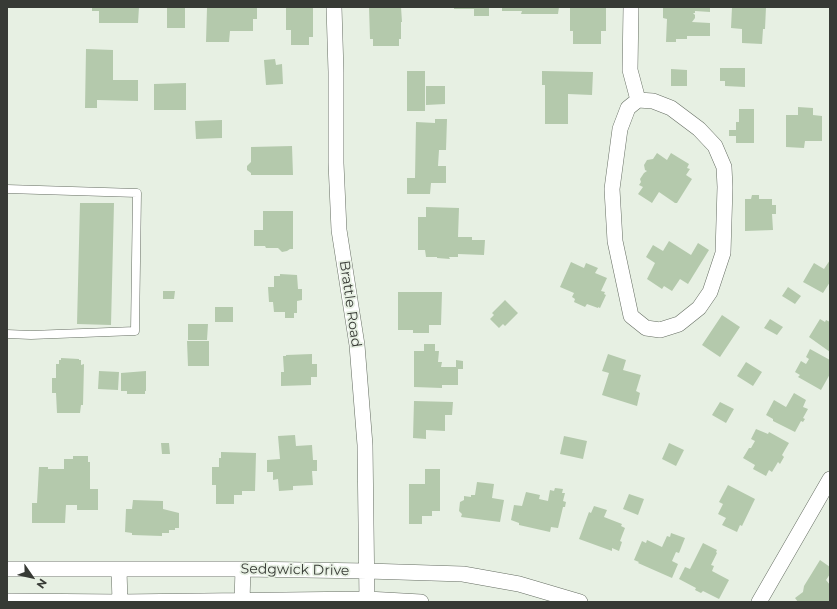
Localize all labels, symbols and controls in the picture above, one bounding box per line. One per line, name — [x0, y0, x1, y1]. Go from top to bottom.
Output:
street label: Brattle Road — [336, 259, 364, 349]
north arrow — [12, 557, 52, 597]
street label: Sedgwick Drive — [241, 561, 349, 579]
text: N — [34, 576, 50, 591]

